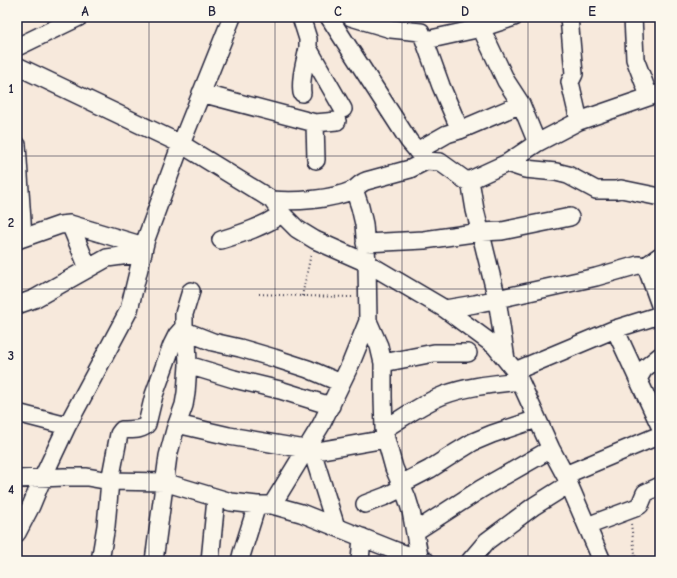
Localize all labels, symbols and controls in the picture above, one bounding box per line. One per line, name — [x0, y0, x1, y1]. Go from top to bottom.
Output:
text: A — [81, 4, 89, 19]
text: B — [208, 4, 216, 19]
text: C — [334, 4, 342, 19]
text: D — [461, 4, 469, 19]
text: E — [588, 4, 596, 19]
text: 1 — [8, 81, 14, 96]
text: 2 — [8, 215, 14, 230]
text: 3 — [8, 348, 14, 363]
text: 4 — [8, 482, 14, 497]

